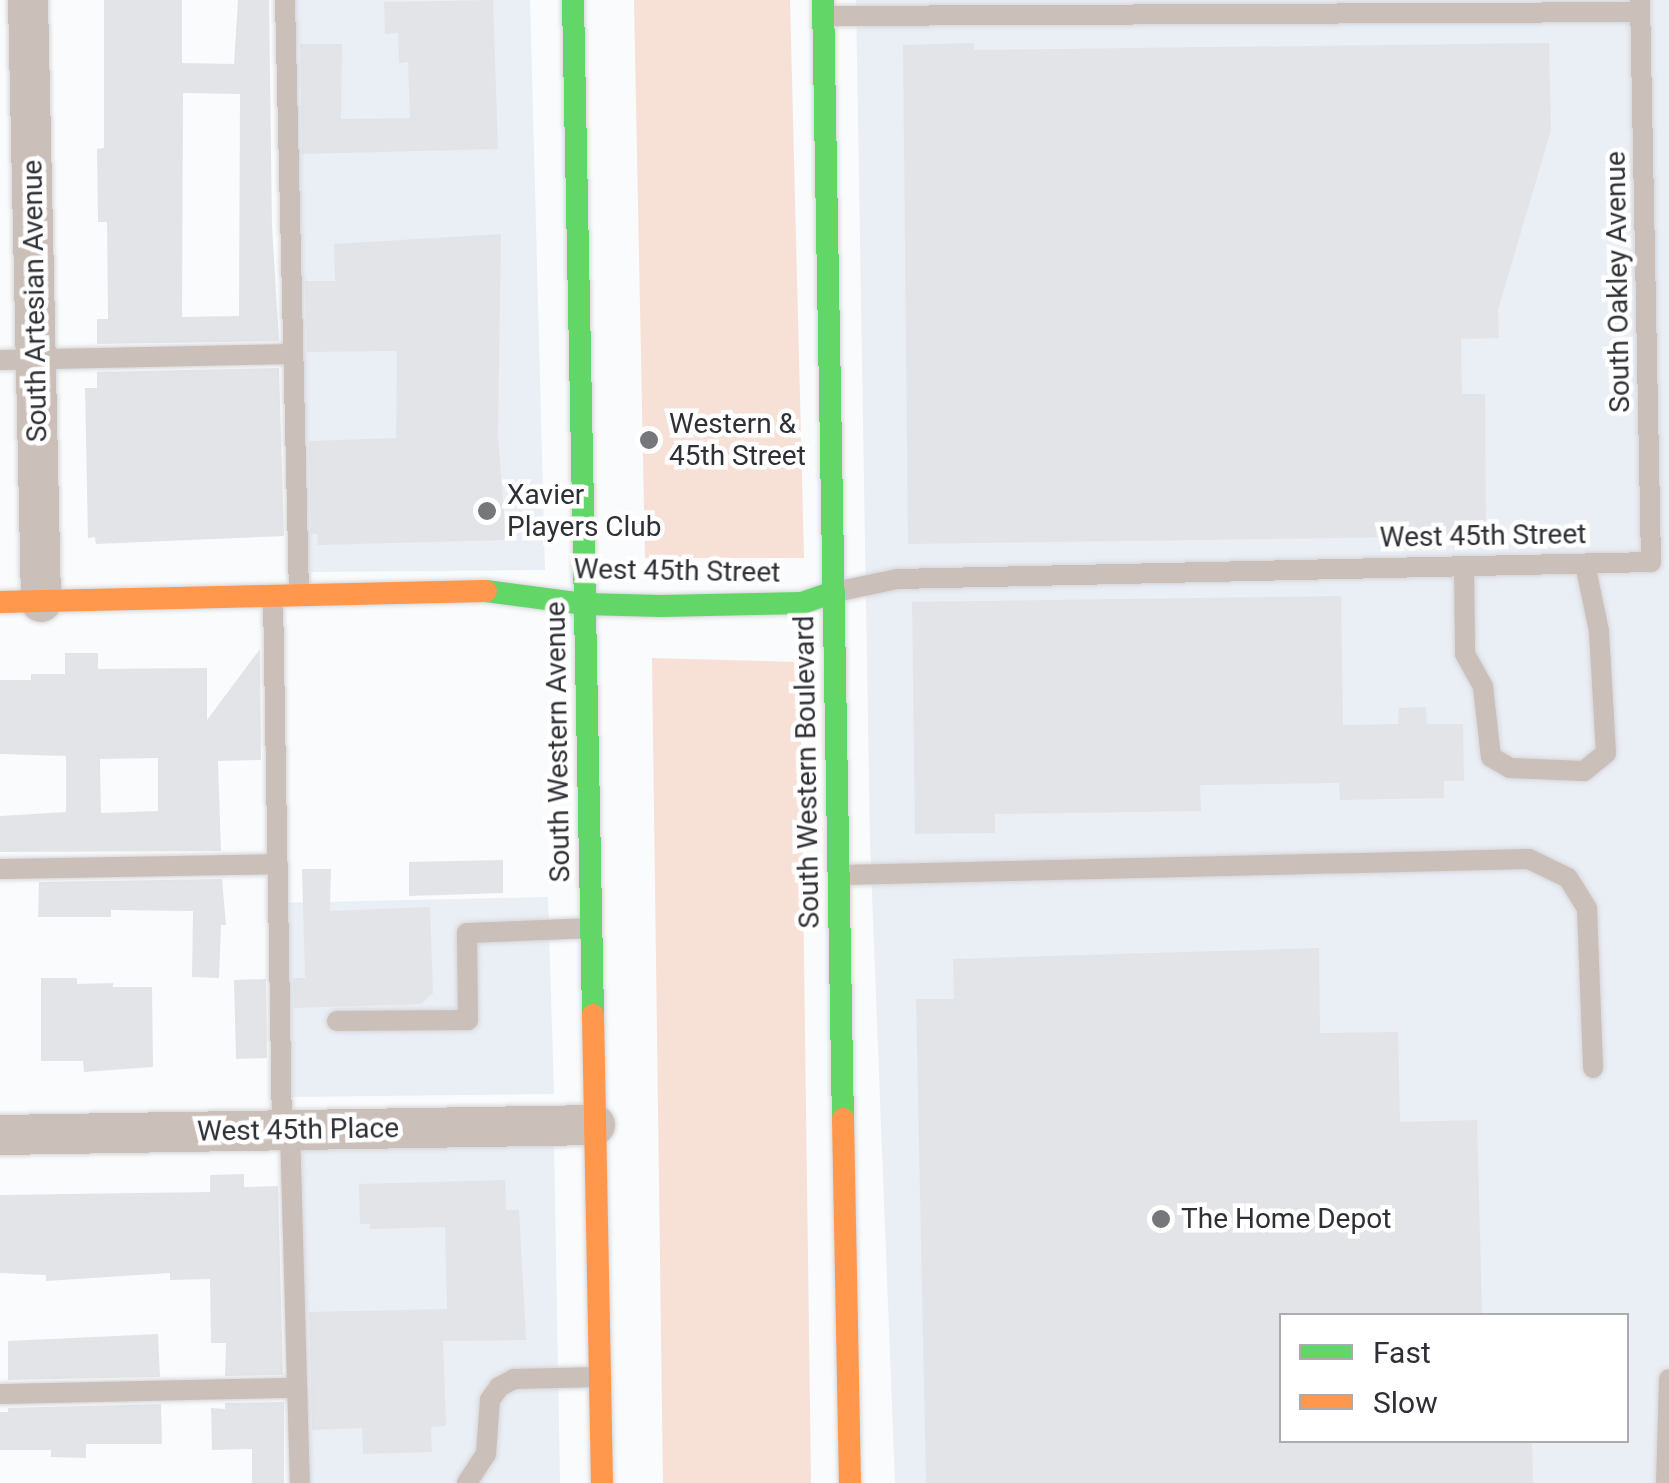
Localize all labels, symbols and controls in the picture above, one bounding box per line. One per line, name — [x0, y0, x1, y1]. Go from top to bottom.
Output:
street label: South Oakley Avenue — [1599, 151, 1637, 413]
street label: South Artesian Avenue — [16, 159, 54, 443]
place label: Western & 45th Street — [669, 407, 806, 473]
marker: Western & 45th Street — [638, 429, 660, 451]
place label: Xavier Players Club — [507, 478, 661, 544]
marker: Xavier Players Club — [476, 500, 498, 522]
street label: West 45th Street — [1379, 517, 1587, 555]
street label: West 45th Street — [573, 552, 781, 590]
street label: South Western Avenue — [539, 601, 577, 883]
street label: South Western Boulevard — [787, 615, 827, 929]
street label: West 45th Place — [197, 1111, 399, 1149]
place label: The Home Depot — [1181, 1202, 1391, 1236]
marker: The Home Depot — [1150, 1208, 1172, 1230]
legend — [1279, 1313, 1629, 1443]
text: Fast — [1373, 1335, 1431, 1370]
text: Slow — [1373, 1385, 1438, 1420]

